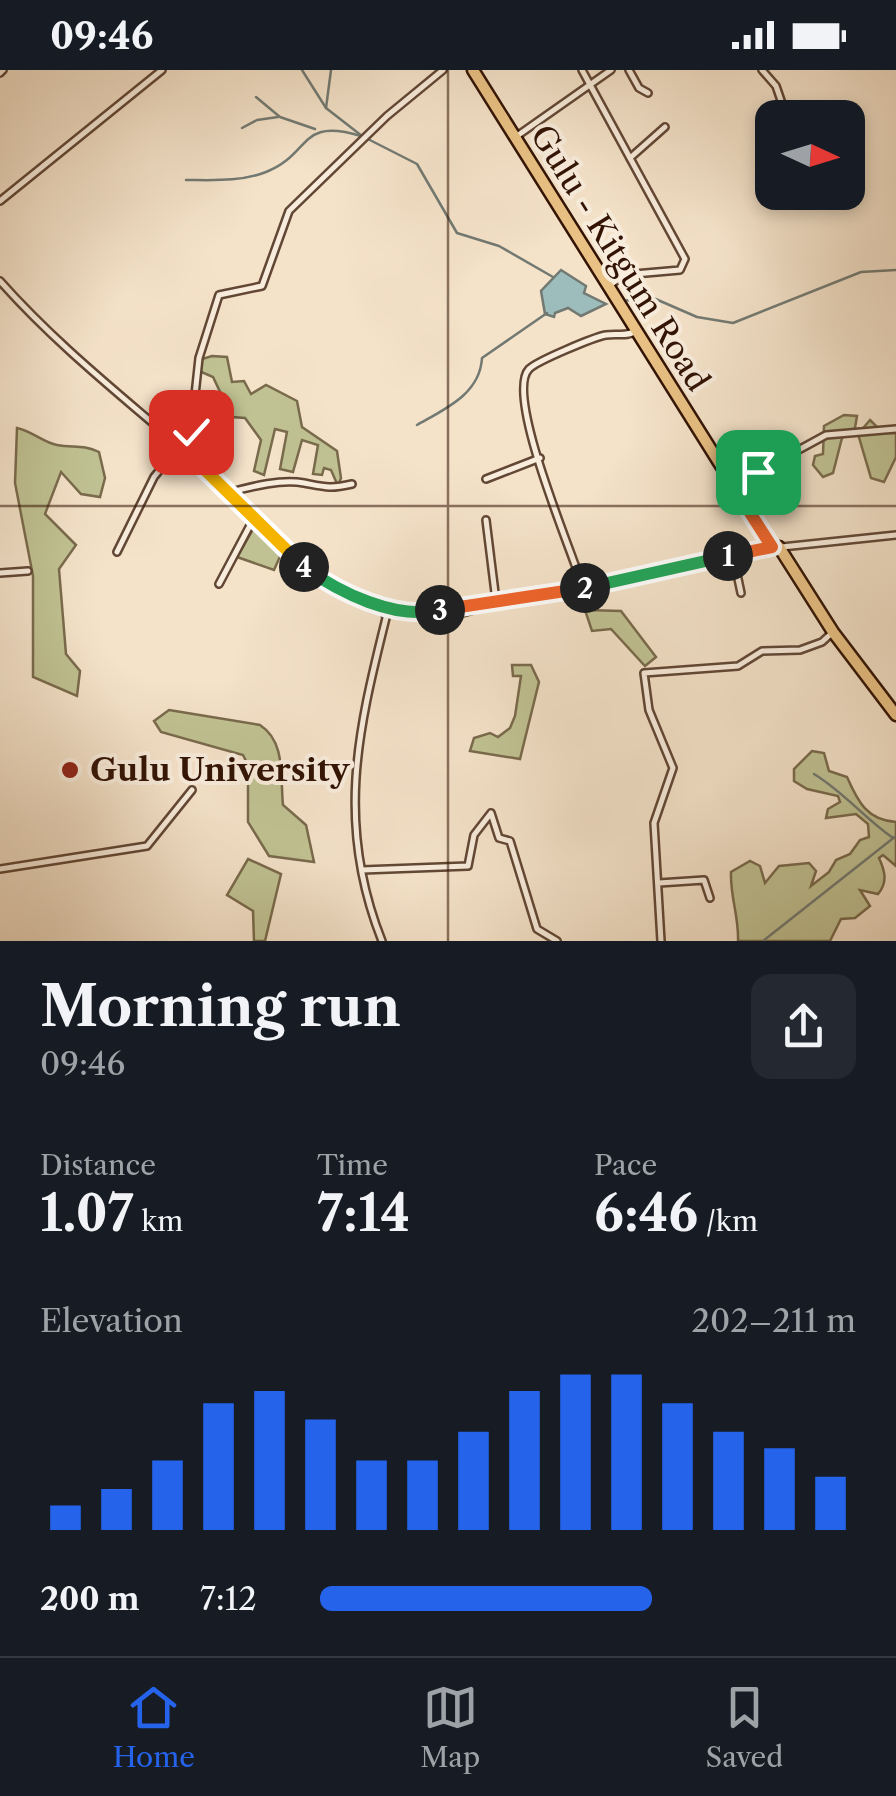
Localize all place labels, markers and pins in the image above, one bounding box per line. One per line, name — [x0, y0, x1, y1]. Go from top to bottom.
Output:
pin — [149, 390, 234, 475]
pin — [716, 430, 801, 515]
pin: 1 — [703, 531, 753, 581]
pin: 4 — [279, 542, 329, 592]
pin: 2 — [560, 563, 610, 613]
pin: 3 — [415, 585, 465, 635]
place label: Gulu University — [90, 750, 351, 789]
marker: Gulu University — [59, 759, 81, 781]

